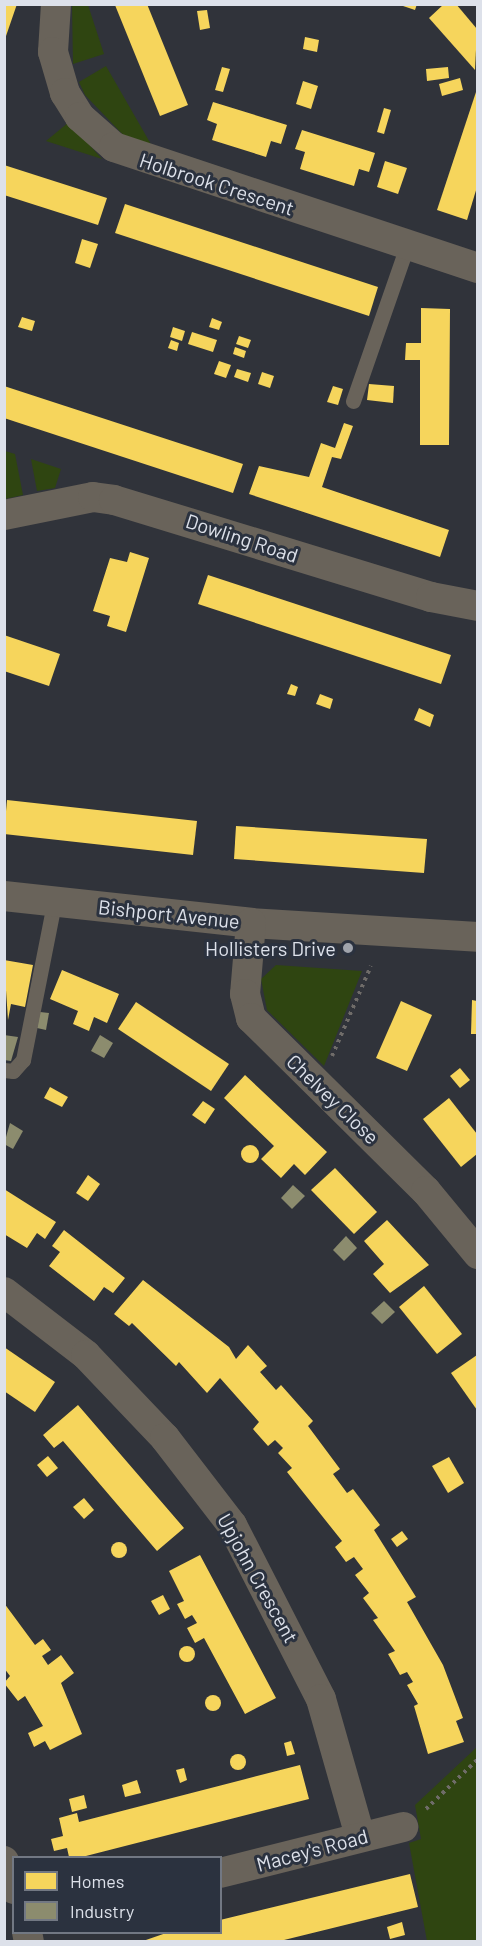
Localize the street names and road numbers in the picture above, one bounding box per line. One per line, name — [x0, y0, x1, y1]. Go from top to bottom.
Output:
street label: Holbrook Crescent — [137, 148, 297, 220]
street label: Dowling Road — [183, 509, 301, 567]
street label: Bishport Avenue — [97, 895, 241, 933]
street label: Chelvey Close — [282, 1049, 384, 1149]
street label: Upjohn Crescent — [213, 1509, 303, 1647]
street label: Macey's Road — [254, 1824, 370, 1876]

